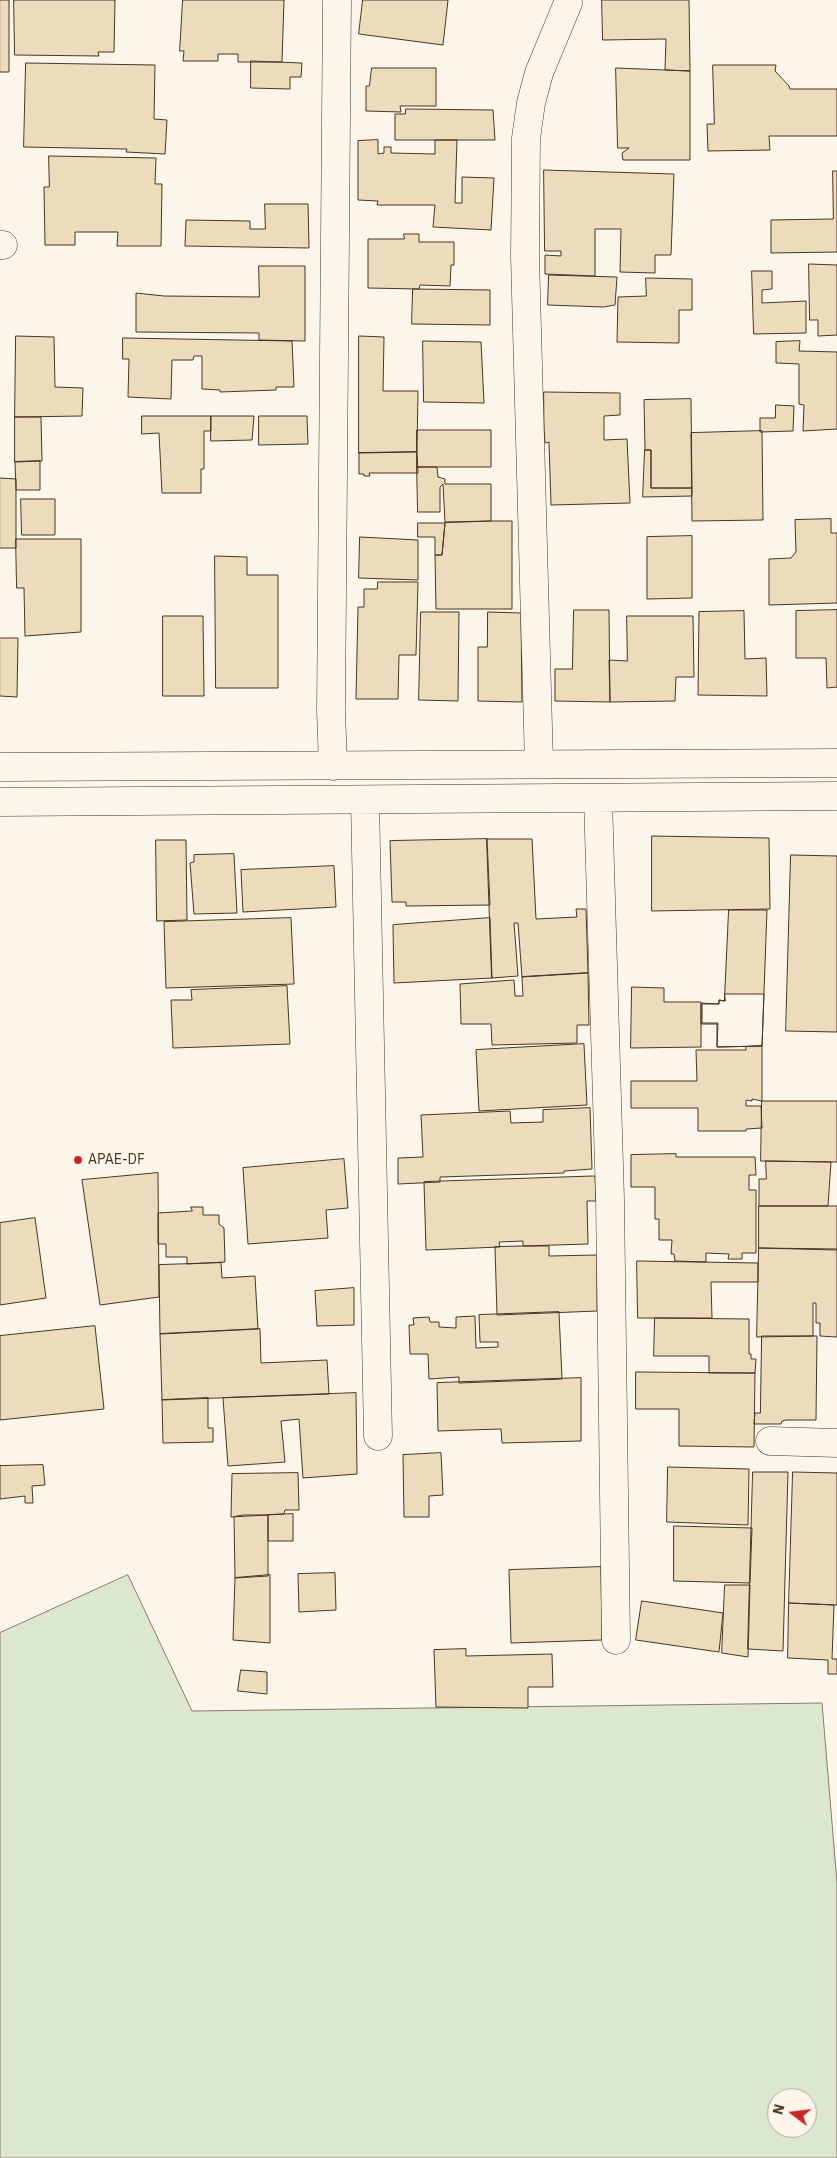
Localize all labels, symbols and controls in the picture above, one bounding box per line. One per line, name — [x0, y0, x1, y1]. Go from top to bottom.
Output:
place label: APAE-DF — [88, 1152, 145, 1168]
marker: APAE-DF — [72, 1154, 84, 1166]
north arrow — [767, 2088, 817, 2138]
text: N — [768, 2102, 788, 2117]

